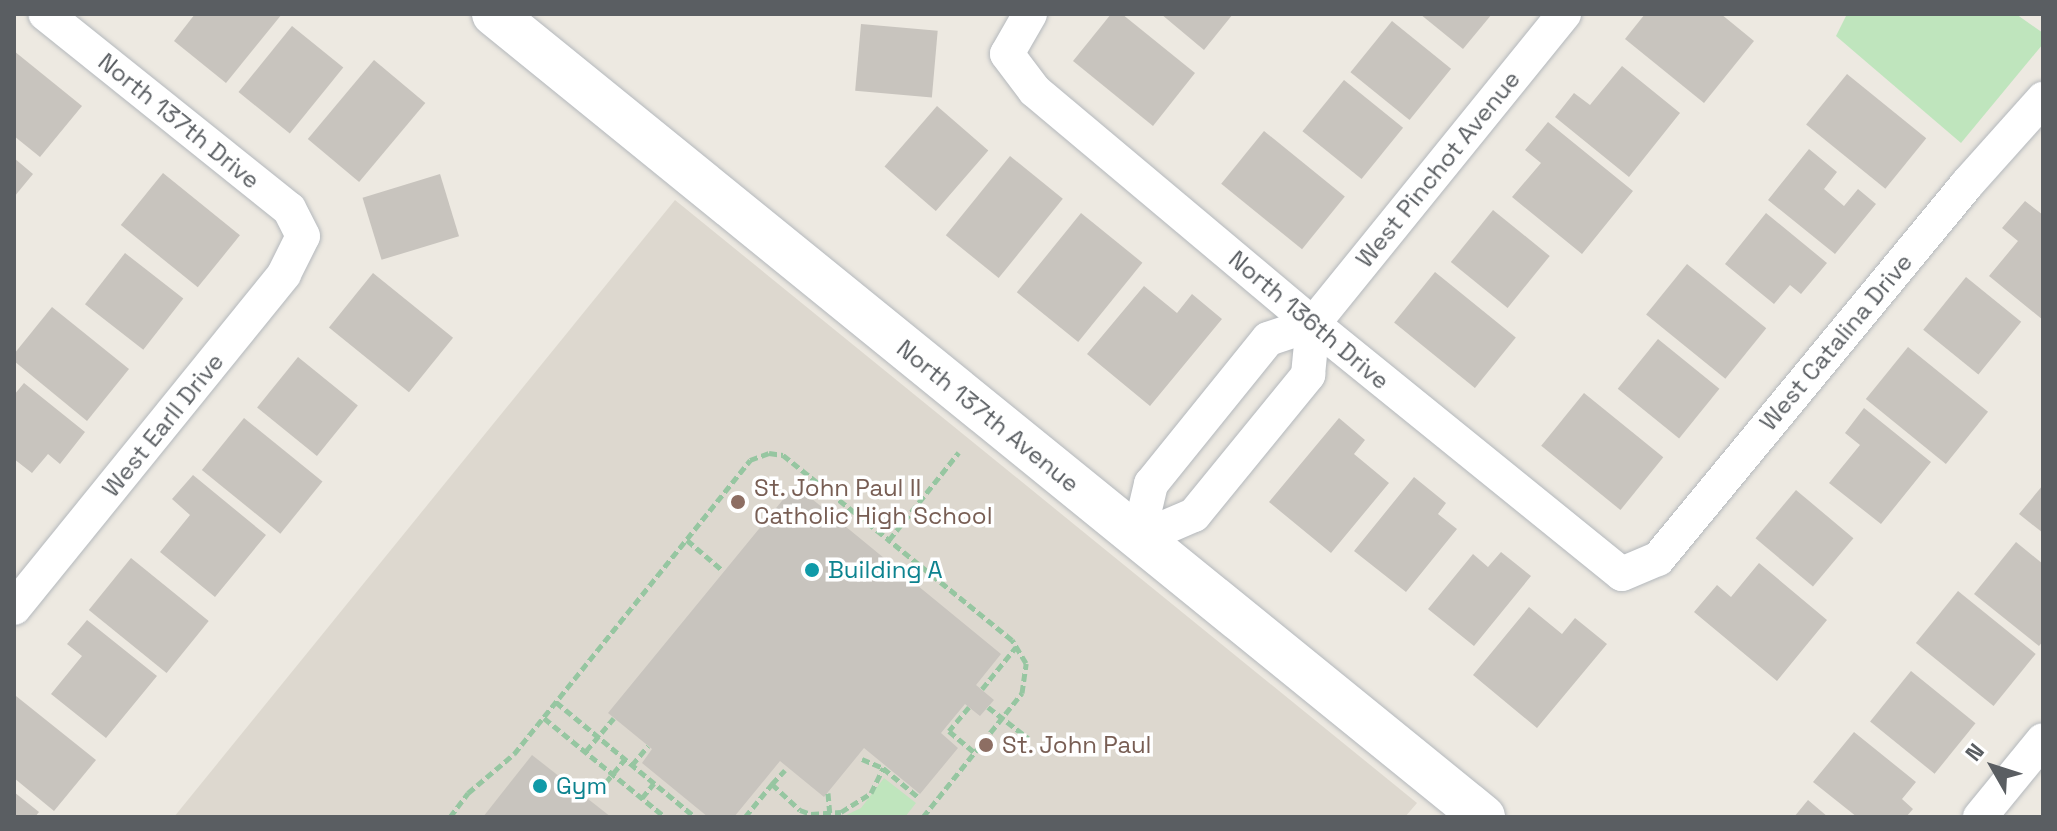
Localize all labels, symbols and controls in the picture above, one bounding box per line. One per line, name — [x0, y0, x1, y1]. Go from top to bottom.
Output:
street label: North 137th Drive — [93, 47, 265, 195]
street label: West Pinchot Avenue — [1350, 65, 1526, 273]
street label: North 136th Drive — [1223, 245, 1395, 395]
street label: West Catalina Drive — [1754, 248, 1918, 436]
street label: North 137th Avenue — [891, 334, 1085, 498]
street label: West Earll Drive — [96, 347, 230, 503]
place label: St. John Paul II Catholic High School — [754, 474, 993, 530]
marker: St. John Paul II Catholic High School — [729, 493, 747, 511]
place label: Building A — [828, 556, 943, 584]
marker: Building A — [803, 561, 821, 579]
north arrow — [1953, 727, 2033, 807]
place label: St. John Paul — [1002, 731, 1152, 759]
marker: St. John Paul — [977, 736, 995, 754]
text: N — [1959, 737, 1990, 766]
place label: Gym — [556, 772, 607, 800]
marker: Gym — [531, 777, 549, 795]

